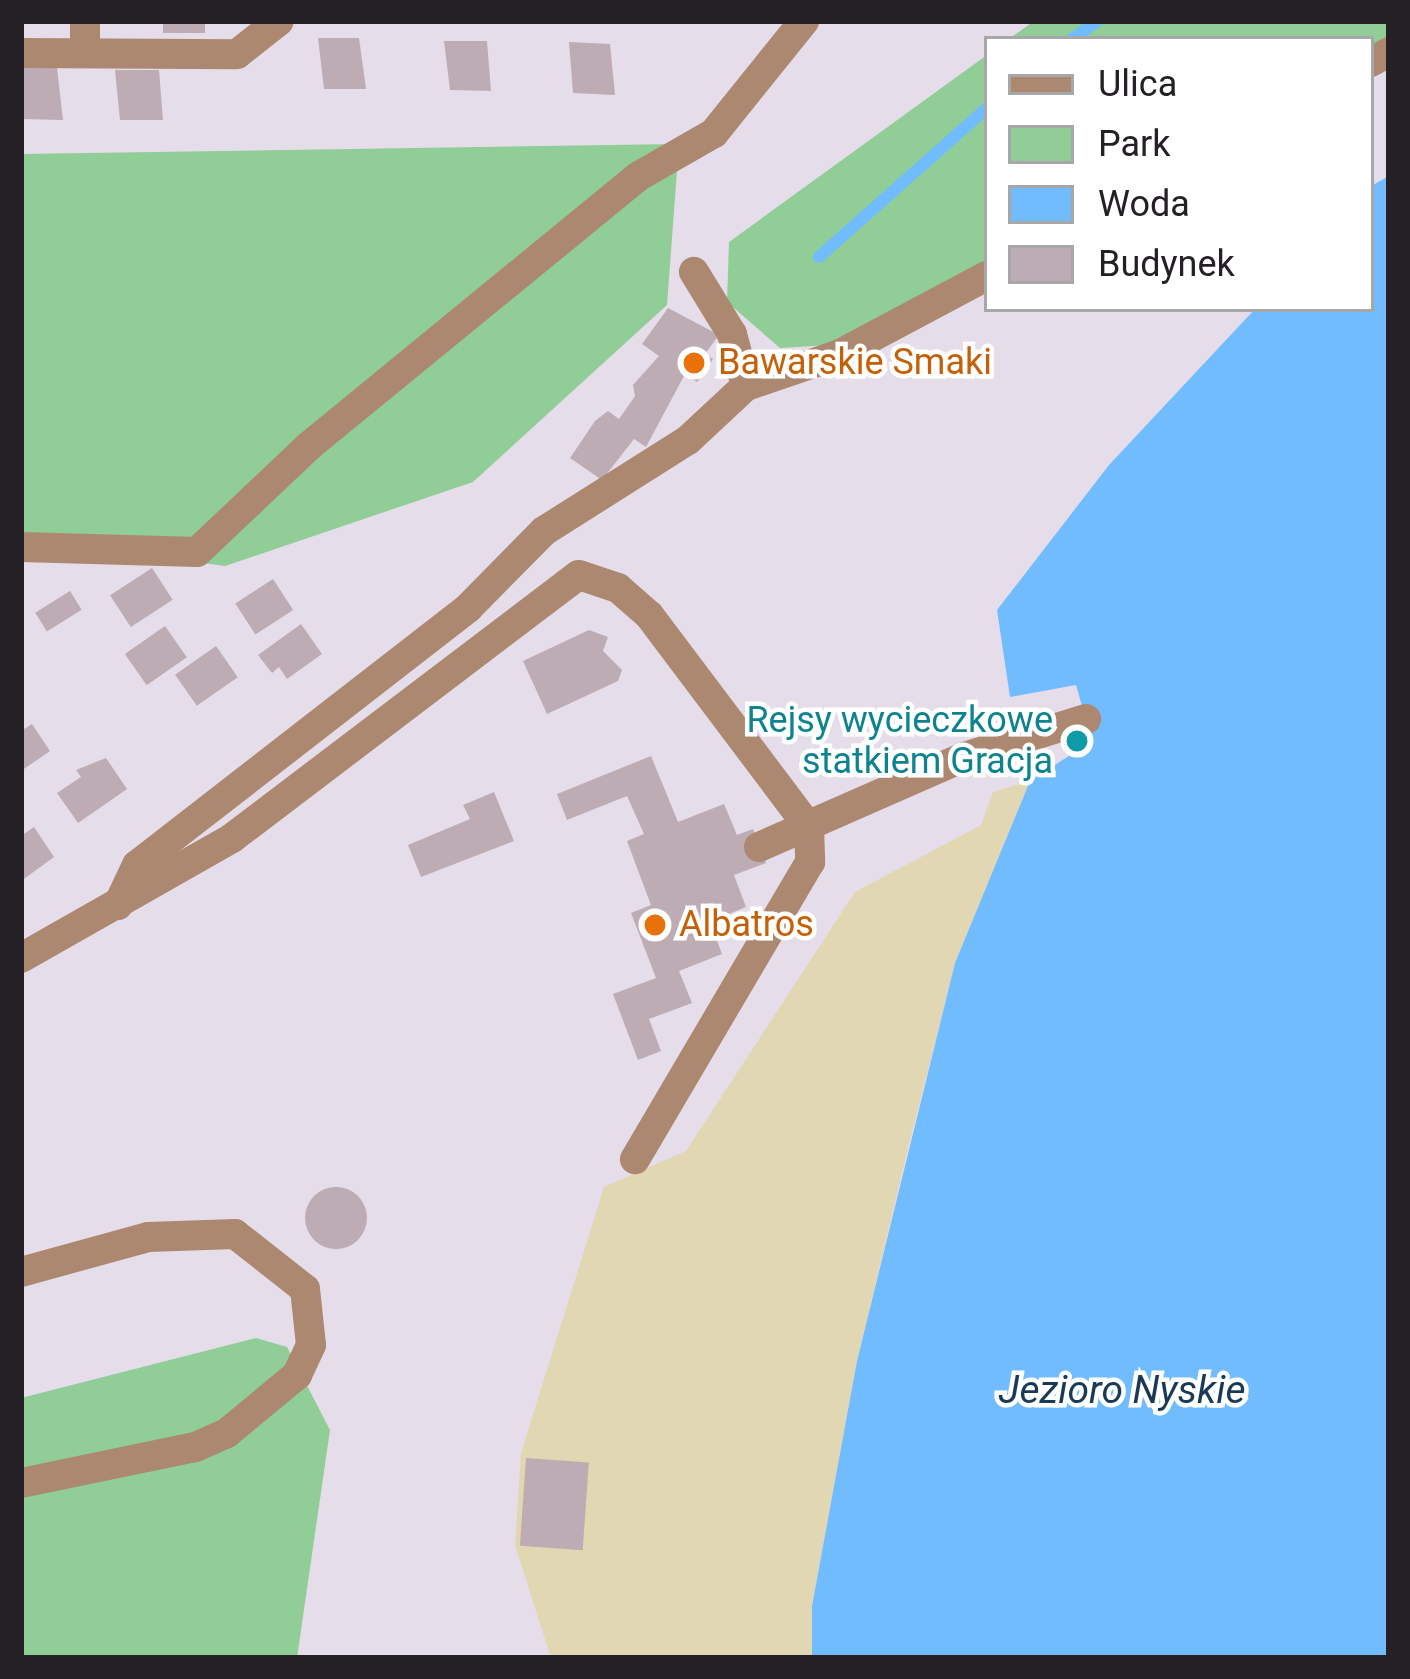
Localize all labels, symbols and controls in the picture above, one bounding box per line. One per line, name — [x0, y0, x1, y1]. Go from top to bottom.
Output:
legend — [984, 36, 1374, 312]
text: Ulica — [1098, 63, 1177, 105]
text: Park — [1098, 123, 1171, 165]
text: Woda — [1098, 183, 1190, 225]
text: Budynek — [1098, 243, 1235, 285]
place label: Bawarskie Smaki — [718, 341, 992, 385]
marker: Bawarskie Smaki — [681, 350, 707, 376]
place label: Rejsy wycieczkowe statkiem Gracja — [746, 698, 1053, 783]
marker: Rejsy wycieczkowe statkiem Gracja — [1064, 728, 1090, 754]
place label: Albatros — [679, 903, 814, 947]
marker: Albatros — [642, 912, 668, 938]
water label: Jezioro Nyskie — [999, 1367, 1245, 1413]

